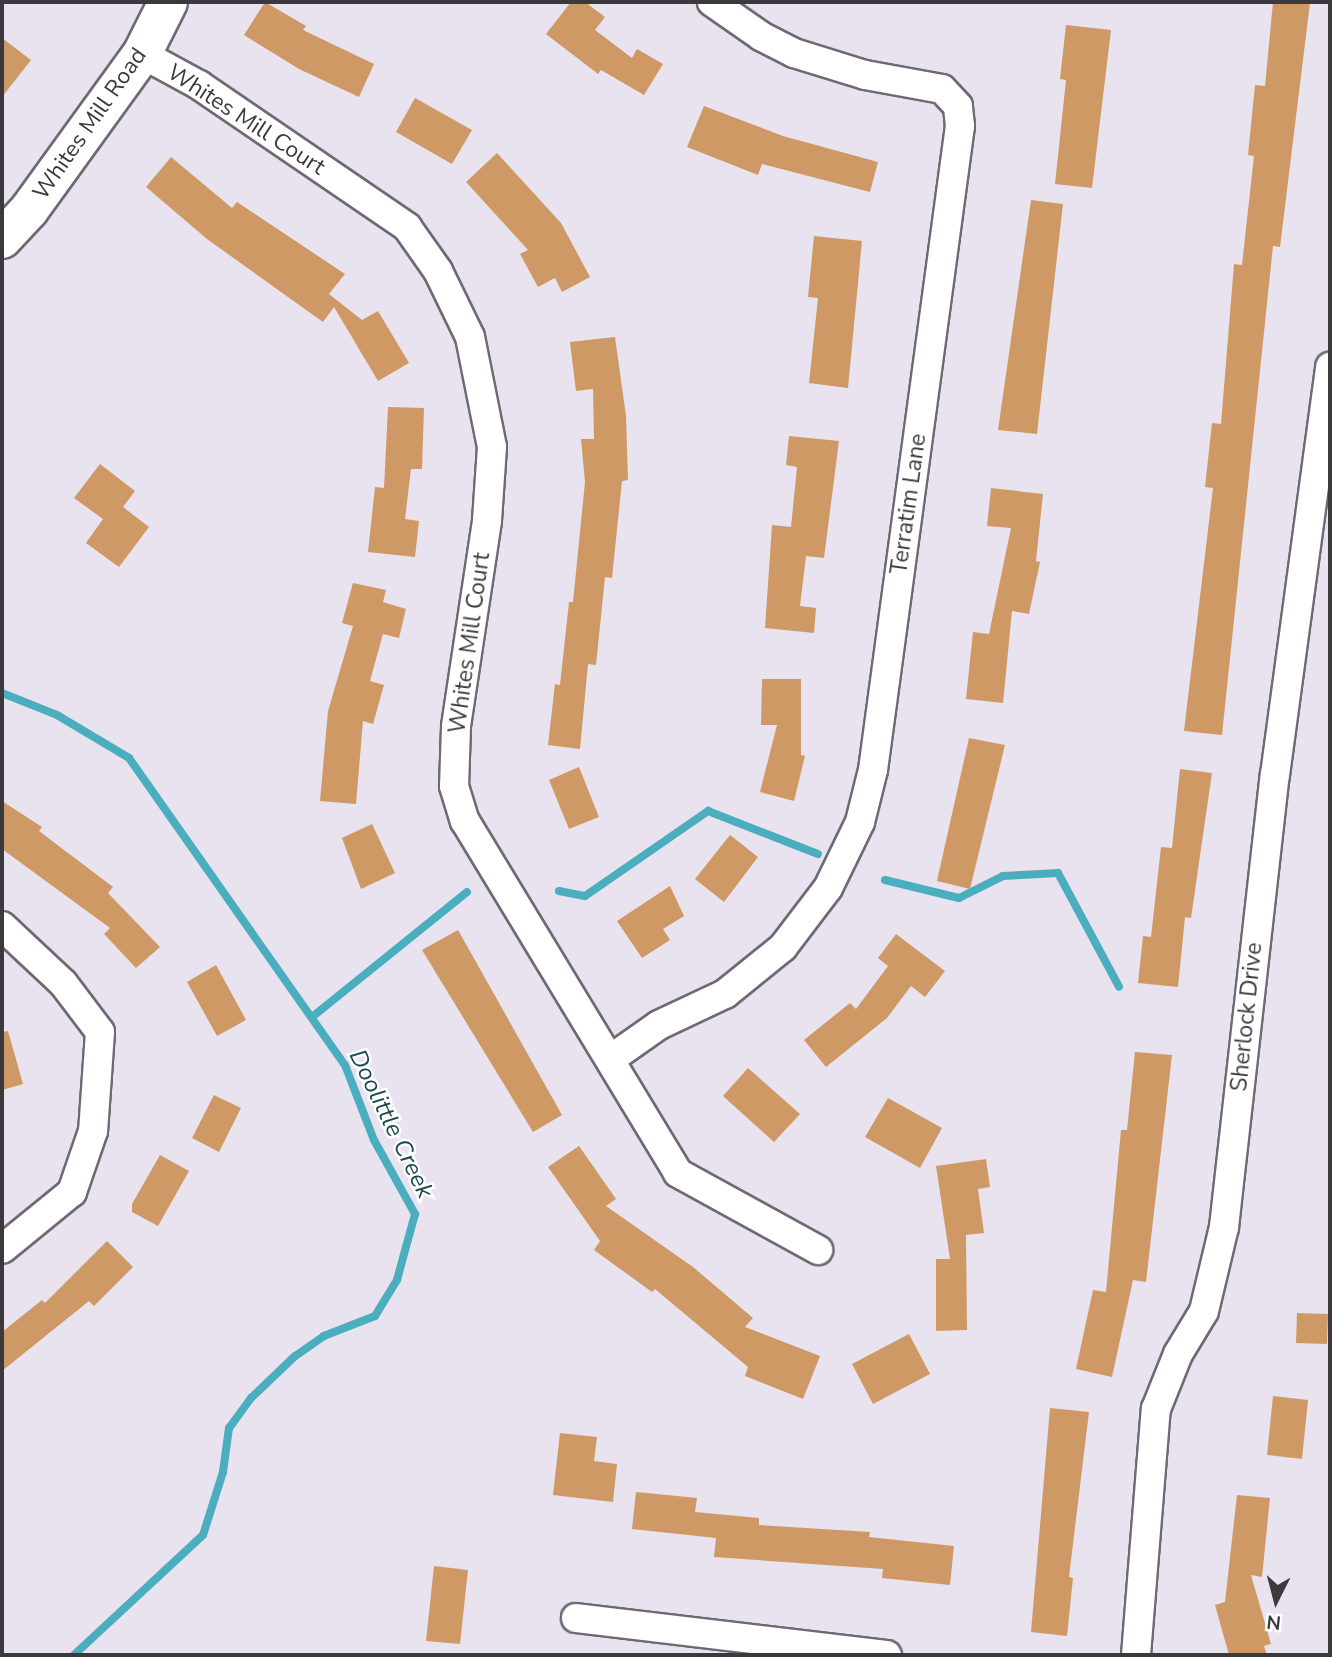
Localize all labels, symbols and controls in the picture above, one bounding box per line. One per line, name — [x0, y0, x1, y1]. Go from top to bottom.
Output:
street label: Whites Mill Road — [27, 43, 153, 205]
street label: Whites Mill Court — [162, 59, 330, 181]
street label: Terratim Lane — [885, 432, 933, 576]
street label: Whites Mill Court — [444, 551, 496, 735]
street label: Sherlock Drive — [1225, 941, 1269, 1093]
water label: Doolittle Creek — [343, 1045, 439, 1203]
north arrow — [1241, 1566, 1311, 1636]
text: N — [1265, 1608, 1282, 1636]

